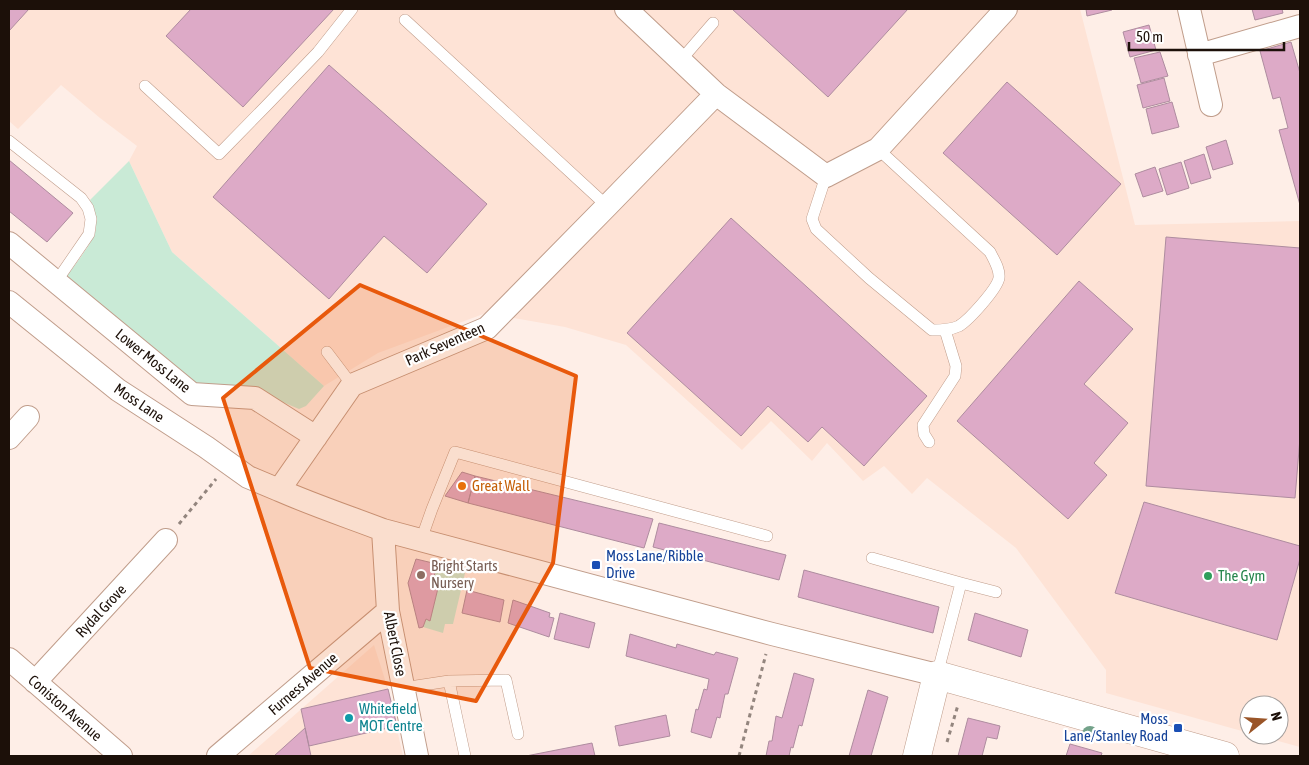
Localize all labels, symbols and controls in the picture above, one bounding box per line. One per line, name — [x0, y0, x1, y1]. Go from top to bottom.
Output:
scale bar — [1129, 20, 1284, 52]
text: 50 m — [1136, 28, 1163, 45]
street label: Park Seventeen — [402, 318, 487, 369]
street label: Lower Moss Lane — [112, 325, 194, 396]
street label: Moss Lane — [111, 380, 168, 426]
place label: Great Wall — [472, 477, 530, 494]
marker: Great Wall — [456, 480, 468, 492]
place label: Moss Lane/Ribble Drive — [606, 547, 704, 581]
place label: Bright Starts Nursery — [431, 557, 498, 591]
marker: Moss Lane/Ribble Drive — [590, 559, 602, 571]
place label: The Gym — [1218, 567, 1265, 584]
marker: Bright Starts Nursery — [415, 569, 427, 581]
marker: The Gym — [1202, 570, 1214, 582]
street label: Rydal Grove — [72, 581, 129, 641]
street label: Albert Close — [381, 610, 410, 678]
street label: Furness Avenue — [265, 649, 341, 718]
street label: Coniston Avenue — [25, 671, 106, 744]
north arrow — [1239, 695, 1289, 745]
place label: Whitefield MOT Centre — [359, 700, 423, 734]
place label: Moss Lane/Stanley Road — [1064, 710, 1168, 744]
text: N — [1268, 710, 1285, 722]
marker: Whitefield MOT Centre — [343, 712, 355, 724]
marker: Moss Lane/Stanley Road — [1172, 722, 1184, 734]

